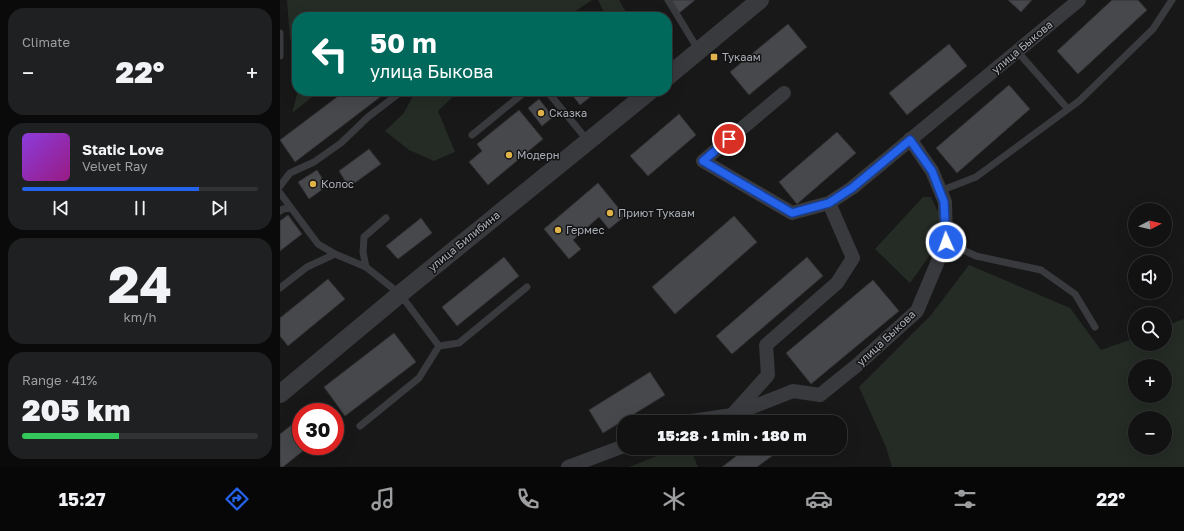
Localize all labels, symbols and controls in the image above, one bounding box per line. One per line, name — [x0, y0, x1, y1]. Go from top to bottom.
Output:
street label: улица Быкова — [989, 17, 1055, 76]
text: 50 m — [370, 26, 437, 59]
icon: left — [304, 28, 356, 80]
text: Climate — [22, 34, 70, 50]
place label: Тукаам — [722, 50, 761, 63]
marker: Тукаам — [709, 52, 719, 62]
text: 22° — [116, 54, 164, 90]
text: − — [22, 59, 34, 86]
text: + — [246, 59, 258, 86]
text: улица Быкова — [370, 60, 493, 82]
place label: Сказка — [549, 106, 587, 119]
marker: Сказка — [536, 108, 546, 118]
pin — [712, 122, 746, 156]
icon: arrive — [718, 128, 740, 150]
text: Static Love — [82, 140, 164, 158]
place label: Модерн — [517, 148, 559, 161]
marker: Модерн — [504, 150, 514, 160]
text: Velvet Ray — [82, 158, 147, 174]
place label: Колос — [321, 177, 354, 190]
marker: Колос — [308, 179, 318, 189]
icon: previous — [50, 197, 72, 219]
icon: pause — [129, 197, 151, 219]
icon: next — [208, 197, 230, 219]
north arrow — [1128, 203, 1172, 247]
map controls — [1128, 203, 1172, 455]
place label: Приют Тукаам — [618, 206, 695, 219]
street label: улица Билибина — [425, 208, 502, 273]
marker: Приют Тукаам — [605, 208, 615, 218]
position arrow — [925, 221, 967, 263]
place label: Гермес — [566, 223, 604, 236]
marker: Гермес — [553, 225, 563, 235]
text: 24 — [108, 252, 172, 314]
button: sound — [1128, 255, 1172, 299]
street label: улица Быкова — [854, 307, 918, 368]
button: search — [1128, 307, 1172, 351]
text: km/h — [123, 309, 157, 325]
button: + — [1128, 359, 1172, 403]
text: Range · 41% — [22, 372, 97, 388]
text: 205 km — [22, 392, 130, 428]
speed limit sign: 30 — [292, 403, 344, 455]
button: − — [1128, 411, 1172, 455]
text: 15:28 · 1 min · 180 m — [658, 426, 806, 444]
icon: directions — [223, 485, 251, 513]
icon: music — [369, 485, 397, 513]
icon: phone — [514, 485, 542, 513]
icon: climate — [660, 485, 688, 513]
icon: car — [805, 485, 833, 513]
icon: filters — [951, 485, 979, 513]
text: 15:27 — [59, 488, 106, 510]
text: 22° — [1096, 488, 1125, 510]

